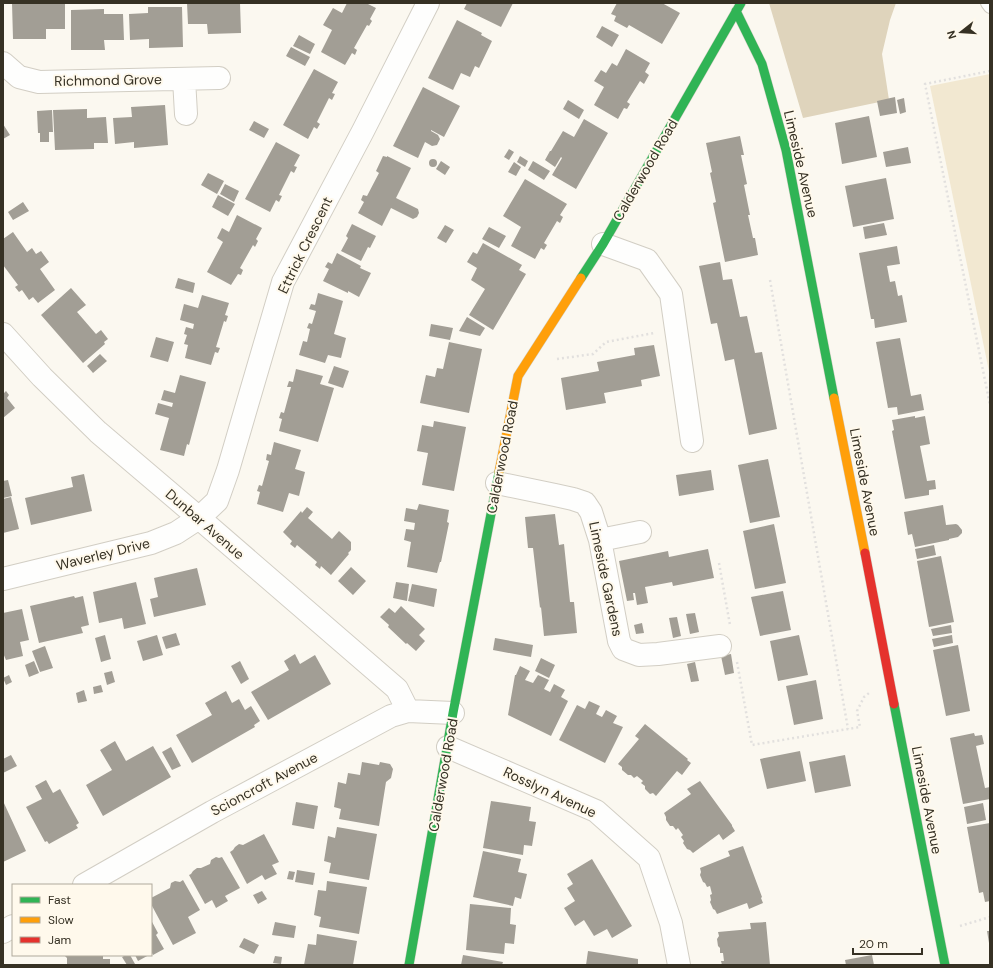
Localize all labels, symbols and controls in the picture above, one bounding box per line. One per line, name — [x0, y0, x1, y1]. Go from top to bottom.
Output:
north arrow — [941, 12, 981, 52]
text: N — [944, 29, 959, 41]
street label: Richmond Grove — [54, 70, 162, 90]
street label: Limeside Avenue — [780, 109, 822, 219]
street label: Calderwood Road — [609, 116, 681, 224]
street label: Ettrick Crescent — [274, 194, 336, 296]
street label: Calderwood Road — [482, 399, 522, 515]
street label: Limeside Avenue — [846, 427, 884, 538]
street label: Dunbar Avenue — [162, 485, 248, 563]
street label: Limeside Gardens — [585, 520, 627, 638]
street label: Waverley Drive — [54, 534, 152, 574]
street label: Calderwood Road — [424, 717, 462, 833]
street label: Limeside Avenue — [908, 745, 946, 856]
street label: Scioncroft Avenue — [207, 748, 321, 820]
street label: Rosslyn Avenue — [501, 763, 599, 821]
legend — [12, 884, 152, 956]
text: Fast — [48, 892, 71, 908]
text: Slow — [48, 912, 74, 928]
scale bar — [853, 930, 922, 956]
text: Jam — [48, 932, 71, 948]
text: 20 m — [859, 936, 888, 952]

